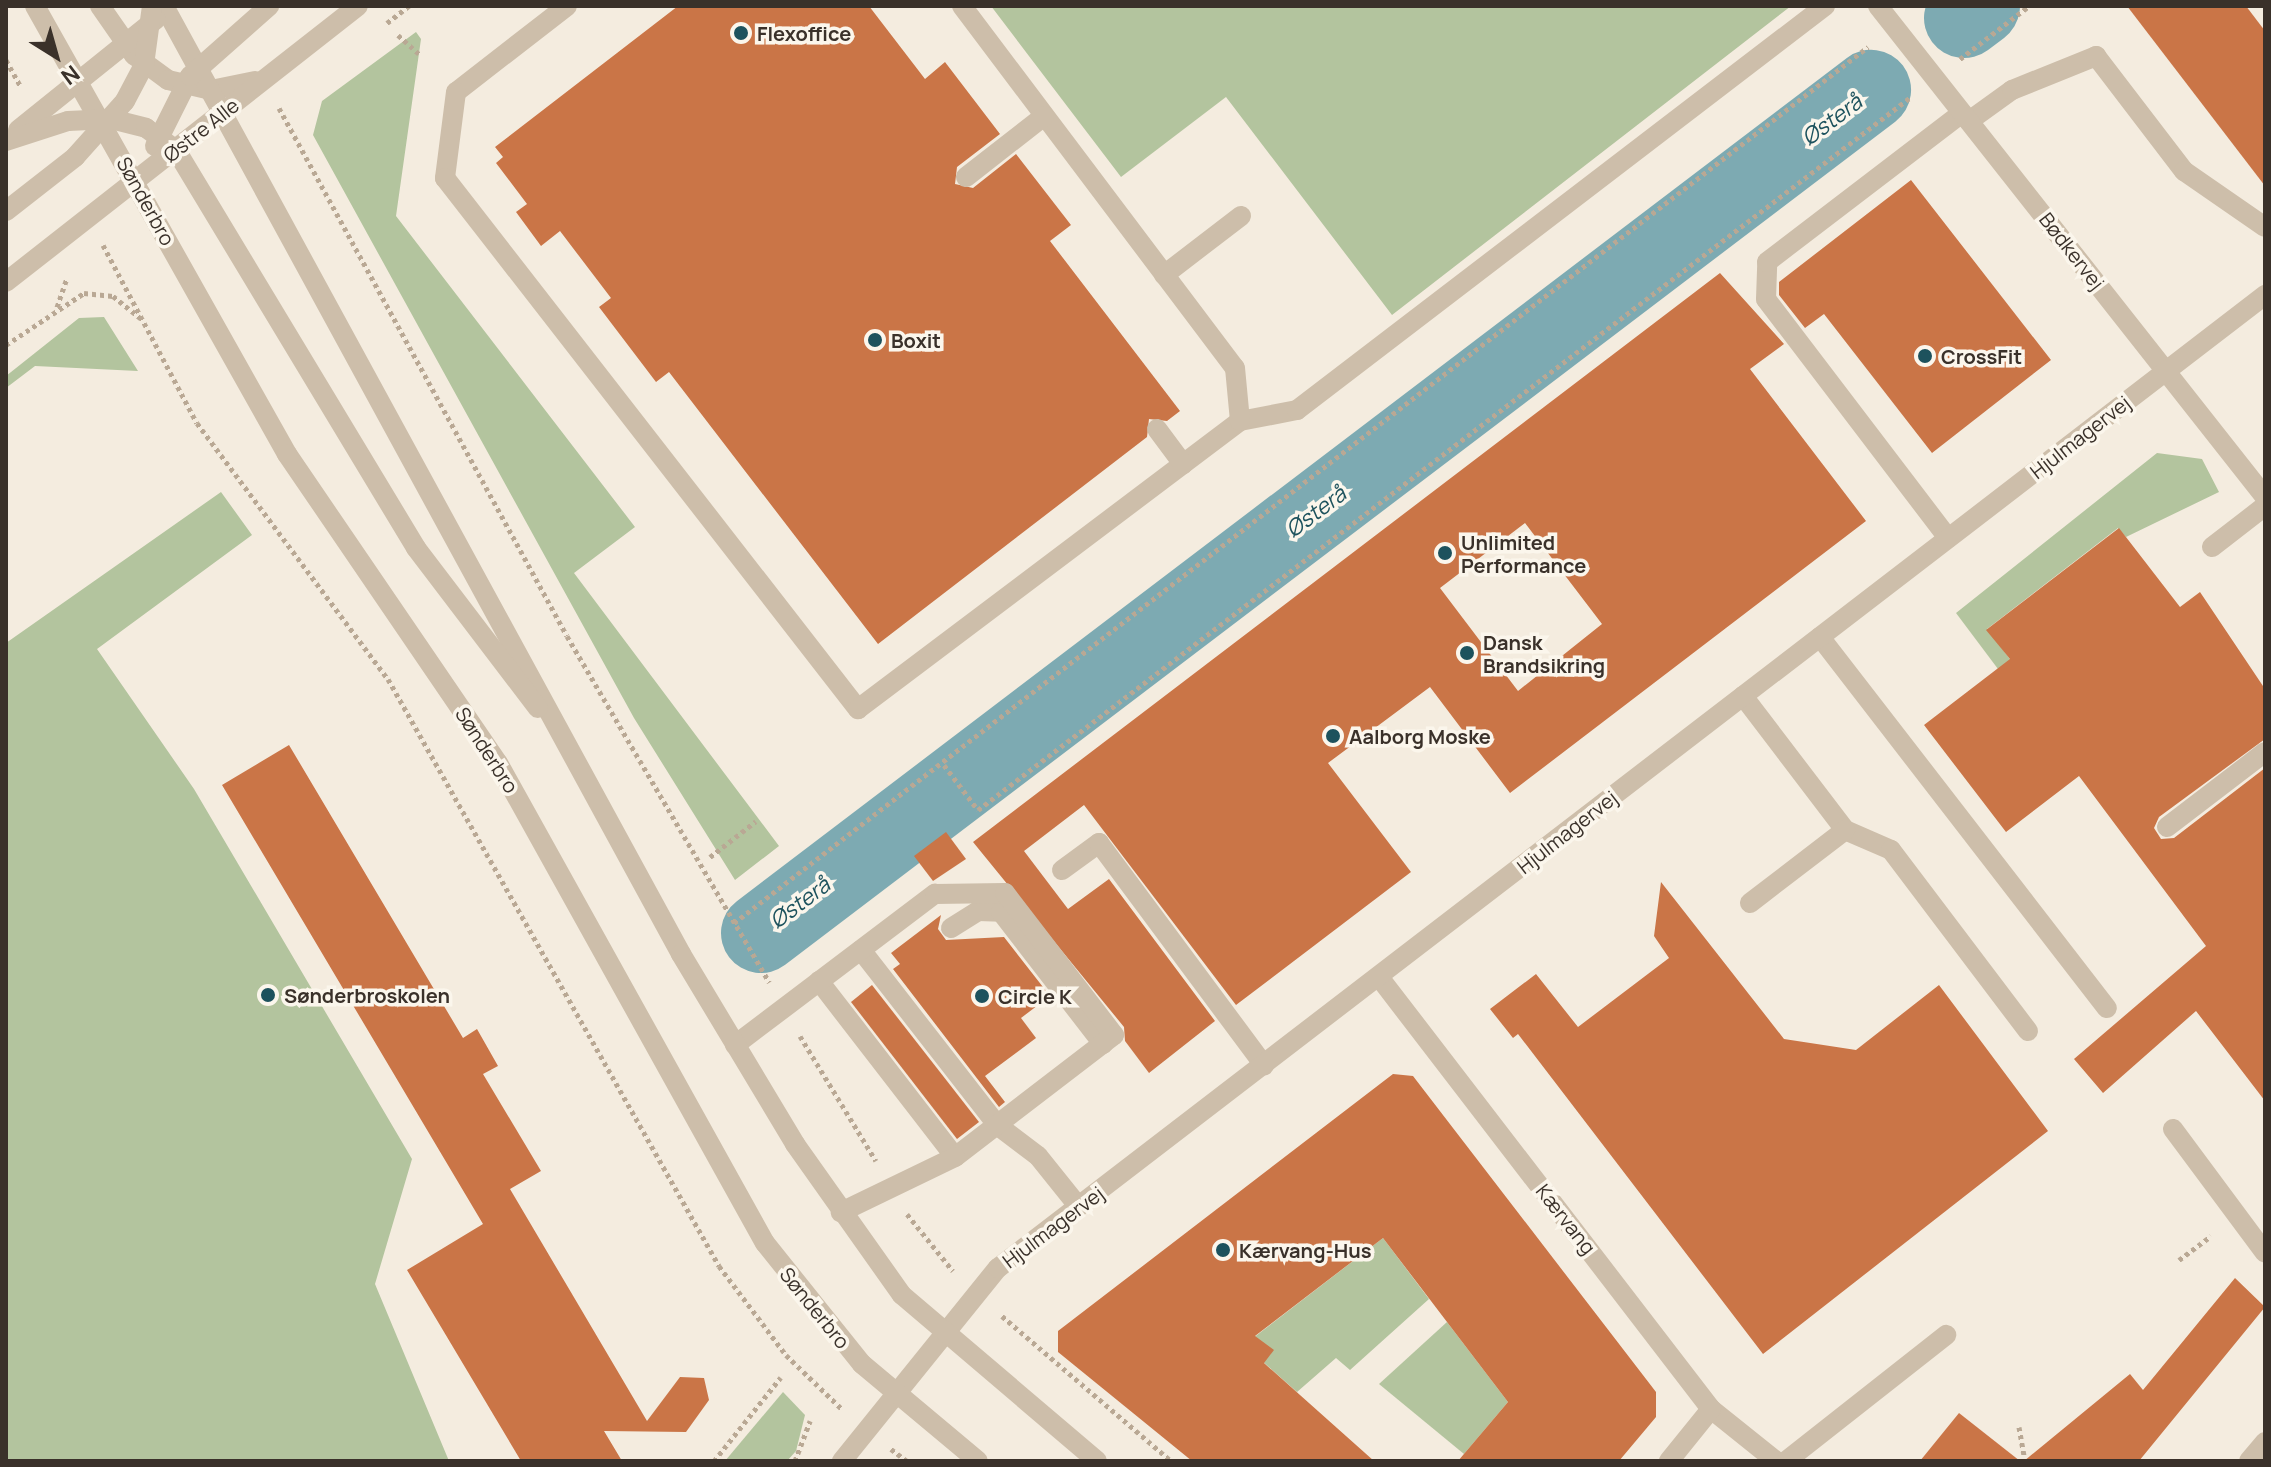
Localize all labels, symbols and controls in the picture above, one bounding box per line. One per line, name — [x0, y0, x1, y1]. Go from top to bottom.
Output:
north arrow — [16, 16, 96, 96]
place label: Flexoffice — [757, 21, 851, 45]
marker: Flexoffice — [732, 24, 750, 42]
text: N — [55, 58, 86, 92]
water label: Østerå — [1797, 89, 1867, 151]
street label: Østre Alle — [158, 93, 244, 167]
street label: Sønderbro — [112, 153, 180, 249]
street label: Bødkervej — [2035, 208, 2109, 294]
place label: Boxit — [891, 328, 941, 352]
marker: Boxit — [866, 331, 884, 349]
place label: CrossFit — [1941, 344, 2022, 368]
marker: CrossFit — [1916, 347, 1934, 365]
street label: Hjulmagervej — [2025, 390, 2135, 484]
water label: Østerå — [1281, 481, 1351, 543]
place label: Unlimited Performance — [1461, 530, 1586, 577]
marker: Unlimited Performance — [1436, 544, 1454, 562]
place label: Dansk Brandsikring — [1483, 630, 1605, 677]
marker: Dansk Brandsikring — [1458, 644, 1476, 662]
street label: Sønderbro — [450, 703, 524, 797]
place label: Aalborg Moske — [1349, 724, 1491, 748]
marker: Aalborg Moske — [1324, 727, 1342, 745]
street label: Hjulmagervej — [1512, 785, 1622, 879]
water label: Østerå — [765, 872, 835, 934]
place label: Sønderbroskolen — [284, 983, 450, 1007]
place label: Circle K — [998, 984, 1072, 1008]
marker: Sønderbroskolen — [259, 986, 277, 1004]
marker: Circle K — [973, 987, 991, 1005]
street label: Kærvang — [1531, 1179, 1601, 1259]
street label: Hjulmagervej — [998, 1181, 1108, 1273]
place label: Kærvang-Hus — [1239, 1238, 1372, 1262]
marker: Kærvang-Hus — [1214, 1241, 1232, 1259]
street label: Sønderbro — [775, 1263, 855, 1353]

